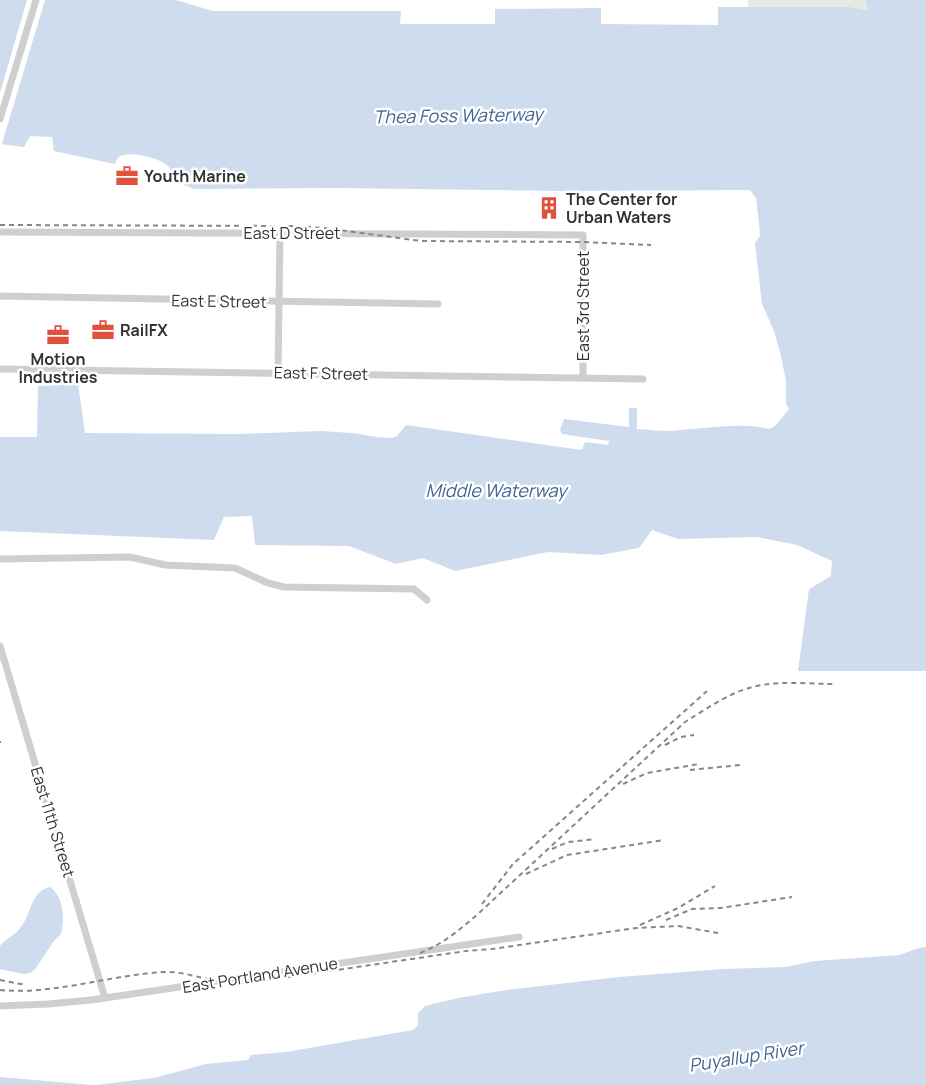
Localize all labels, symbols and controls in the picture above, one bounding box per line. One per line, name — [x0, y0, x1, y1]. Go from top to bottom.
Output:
water label: Thea Foss Waterway — [373, 101, 545, 128]
office icon: Youth Marine — [114, 163, 140, 189]
place label: Youth Marine — [144, 165, 246, 187]
place label: The Center for Urban Waters — [566, 188, 677, 228]
building icon: The Center for Urban Waters — [536, 195, 562, 221]
street label: East D Street — [244, 222, 340, 244]
street label: East 3rd Street — [572, 251, 594, 361]
street label: East E Street — [171, 289, 267, 313]
office icon: RailFX — [90, 317, 116, 343]
place label: RailFX — [120, 319, 168, 341]
office icon: Motion Industries — [45, 322, 71, 348]
place label: Motion Industries — [18, 348, 98, 388]
street label: East F Street — [274, 361, 368, 385]
water label: Middle Waterway — [425, 478, 569, 502]
street label: East 11th Street — [26, 764, 80, 880]
street label: East Portland Avenue — [181, 952, 339, 998]
water label: Puyallup River — [687, 1035, 807, 1077]

